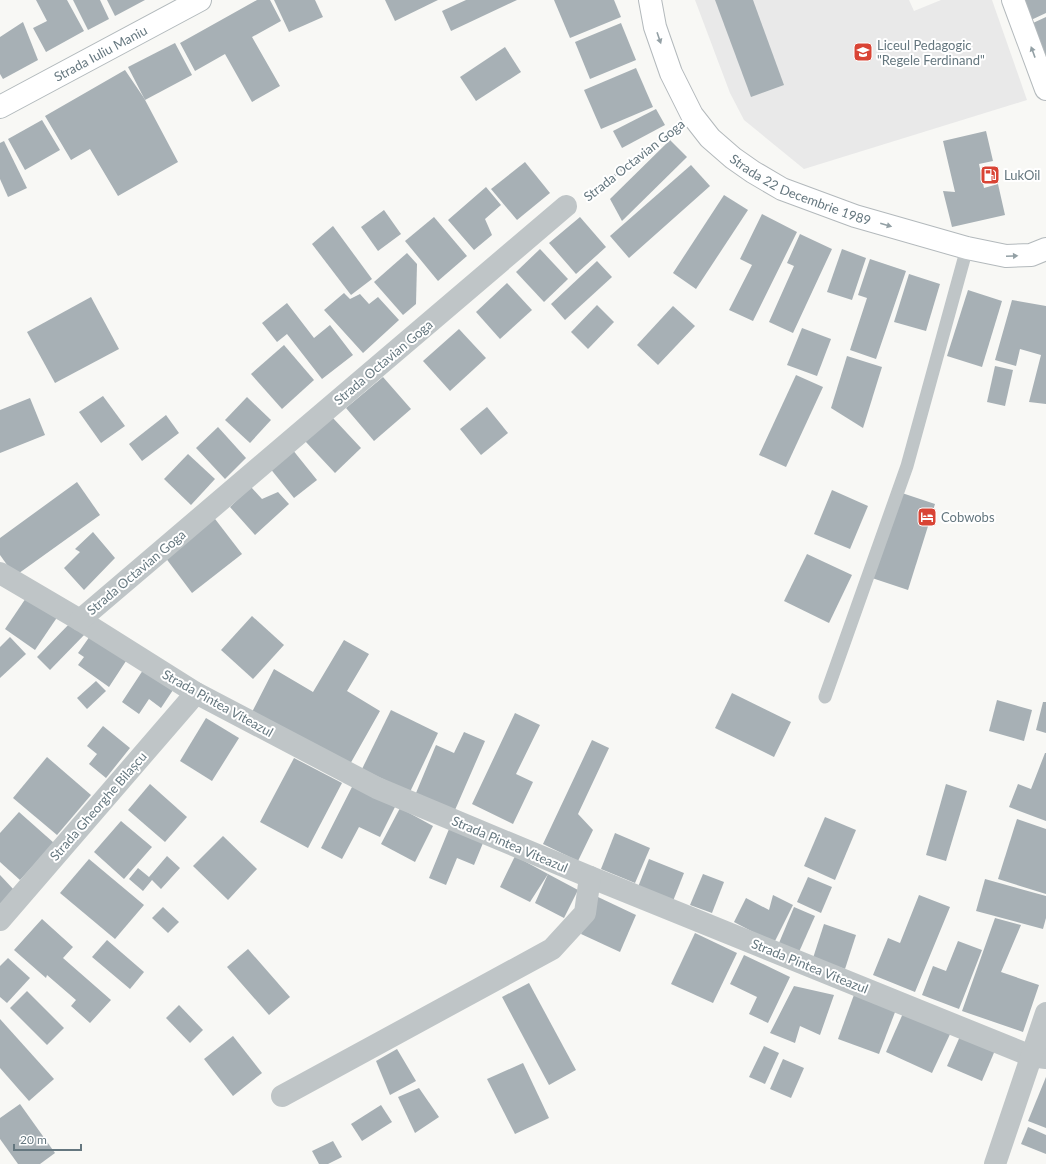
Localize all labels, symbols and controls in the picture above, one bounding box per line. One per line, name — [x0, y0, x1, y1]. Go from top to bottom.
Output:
street label: Strada Iuliu Maniu — [51, 22, 150, 85]
one-way arrow — [656, 32, 662, 44]
place label: Liceul Pedagogic "Regele Ferdinand" — [877, 37, 985, 68]
school or university icon: Liceul Pedagogic "Regele Ferdinand" — [852, 41, 874, 63]
one-way arrow — [1029, 46, 1035, 58]
street label: Strada Octavian Goga — [580, 116, 688, 204]
street label: Strada 22 Decembrie 1989 — [727, 150, 873, 228]
fuel station icon: LukOil — [979, 164, 1001, 186]
place label: LukOil — [1004, 167, 1040, 183]
one-way arrow — [880, 222, 892, 228]
one-way arrow — [1006, 253, 1019, 259]
street label: Strada Octavian Goga — [330, 316, 436, 408]
hotel icon: Cobwobs — [916, 506, 938, 528]
place label: Cobwobs — [941, 509, 995, 525]
street label: Strada Octavian Goga — [83, 526, 189, 618]
street label: Strada Pintea Viteazul — [160, 666, 276, 740]
street label: Strada Gheorghe Bilașcu — [46, 748, 150, 864]
street label: Strada Pintea Viteazul — [450, 812, 570, 876]
street label: Strada Pintea Viteazul — [749, 935, 871, 997]
scale bar — [14, 1126, 81, 1152]
text: 20 m — [20, 1132, 47, 1147]

